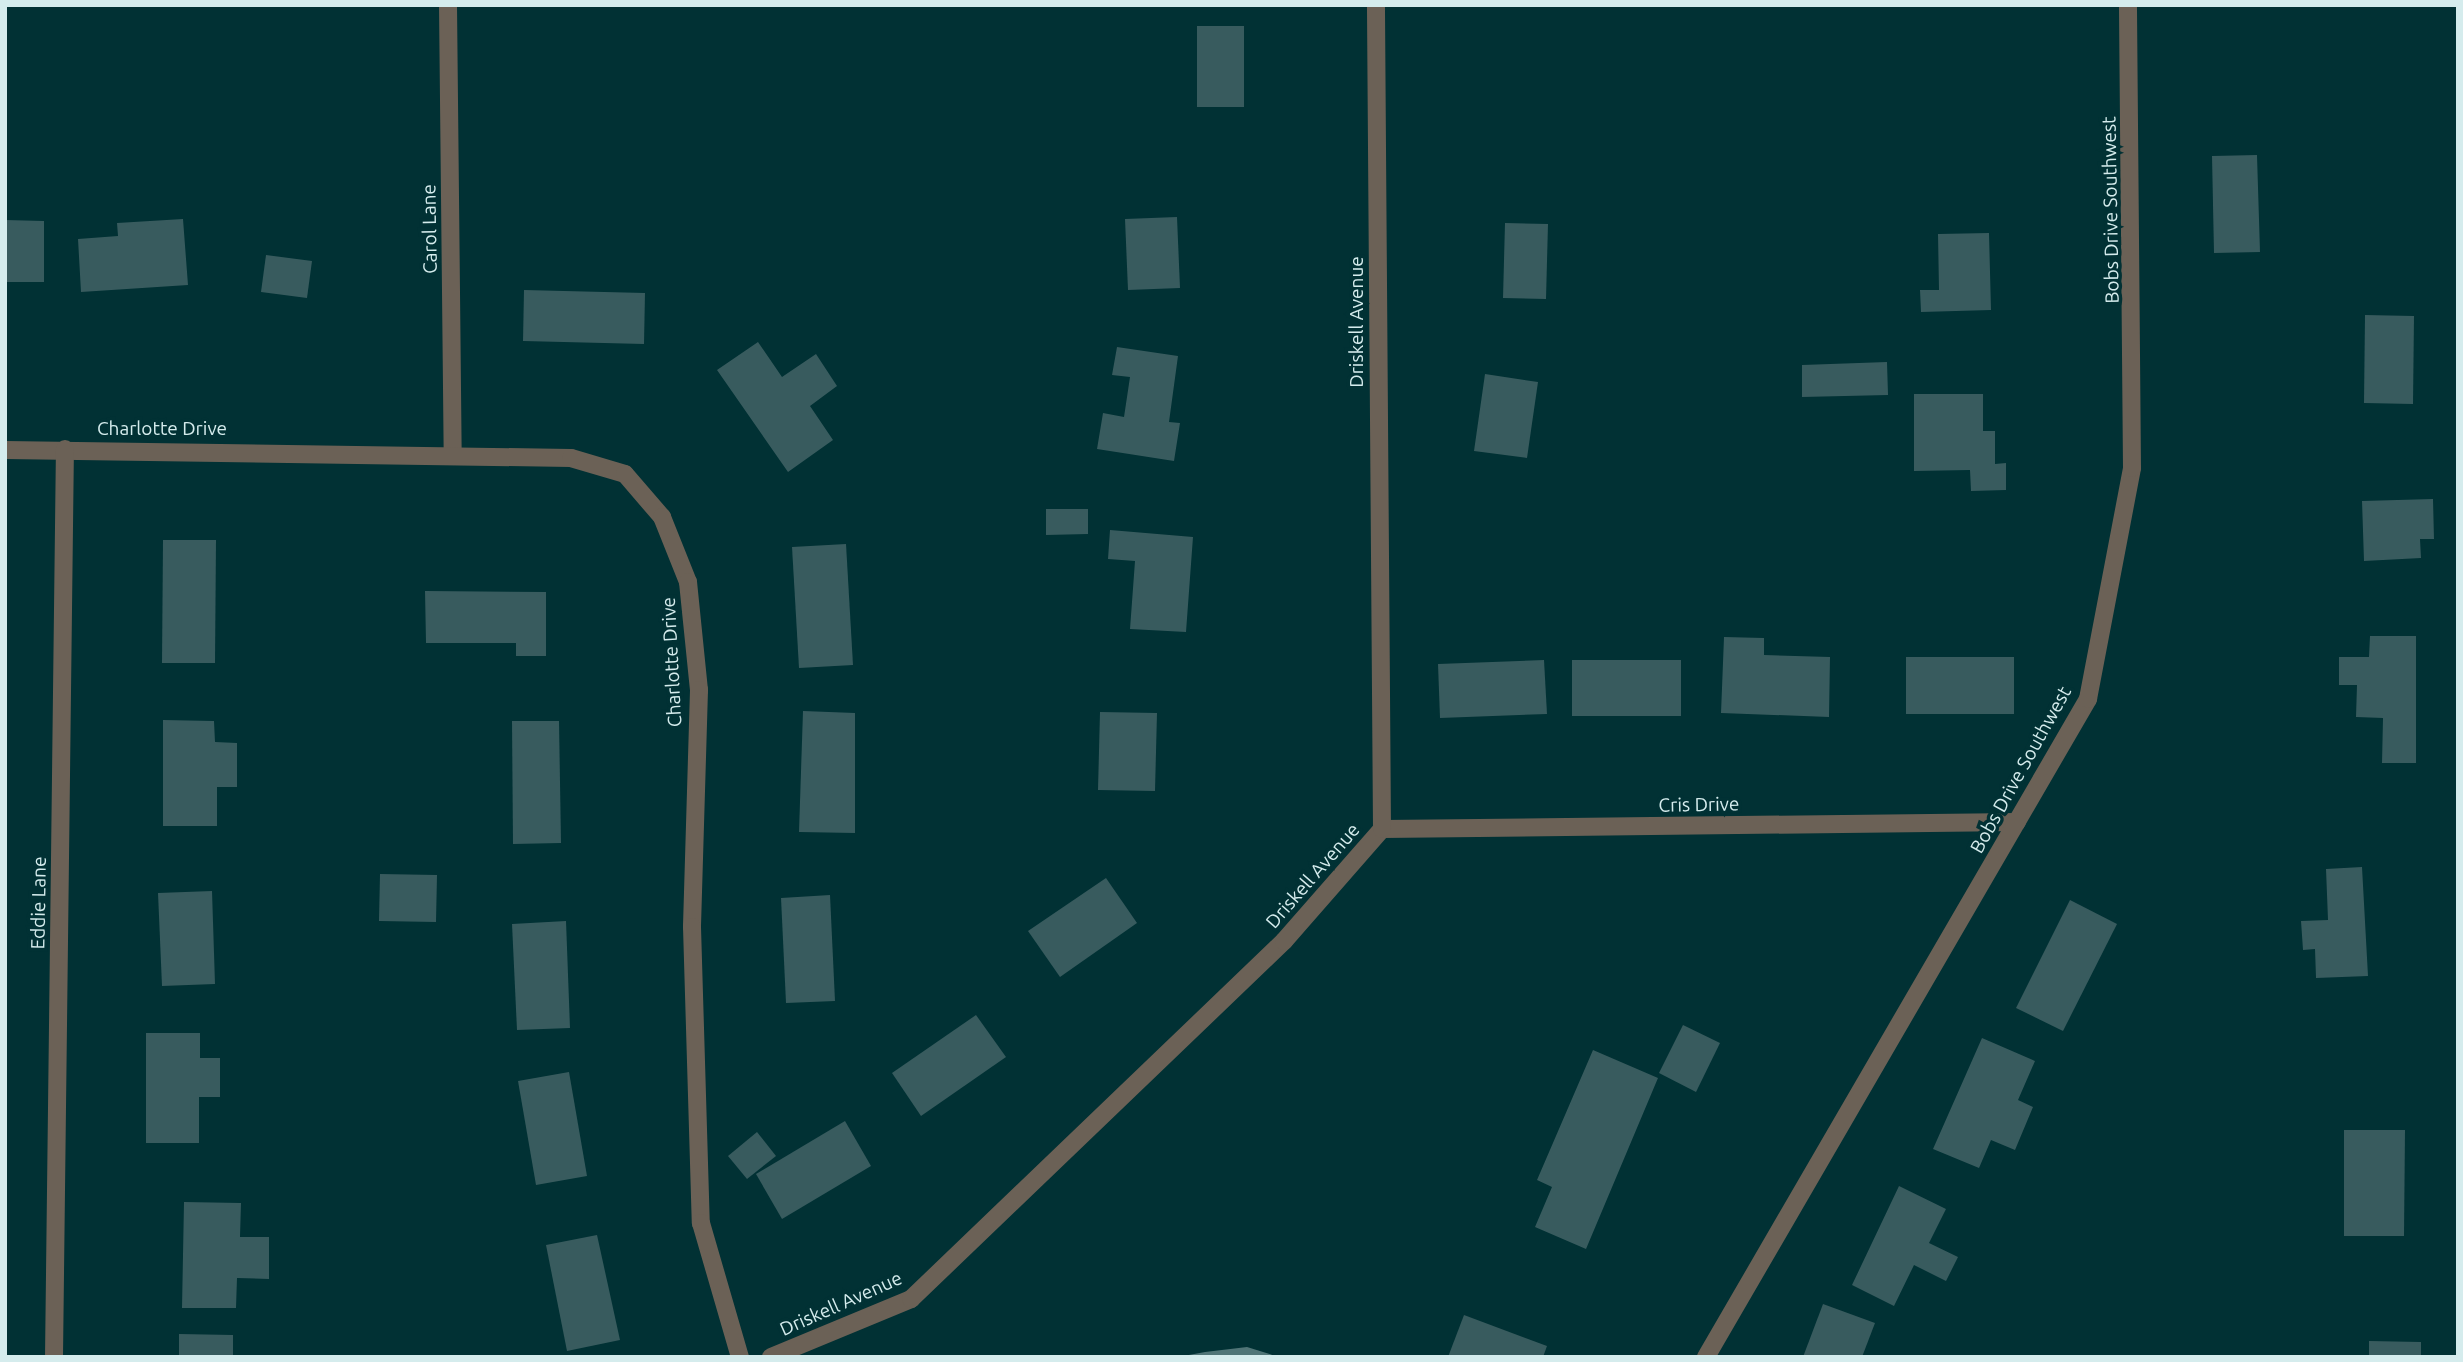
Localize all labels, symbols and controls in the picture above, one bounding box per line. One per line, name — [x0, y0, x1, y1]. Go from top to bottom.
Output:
street label: Bobs Drive Southwest — [2098, 116, 2124, 304]
street label: Carol Lane — [418, 184, 442, 274]
street label: Driskell Avenue — [1346, 256, 1368, 388]
street label: Charlotte Drive — [97, 418, 227, 440]
street label: Charlotte Drive — [657, 596, 687, 728]
street label: Bobs Drive Southwest — [1966, 683, 2076, 857]
street label: Cris Drive — [1658, 793, 1740, 817]
street label: Driskell Avenue — [1261, 819, 1365, 933]
street label: Eddie Lane — [27, 856, 51, 950]
street label: Driskell Avenue — [776, 1267, 906, 1341]

